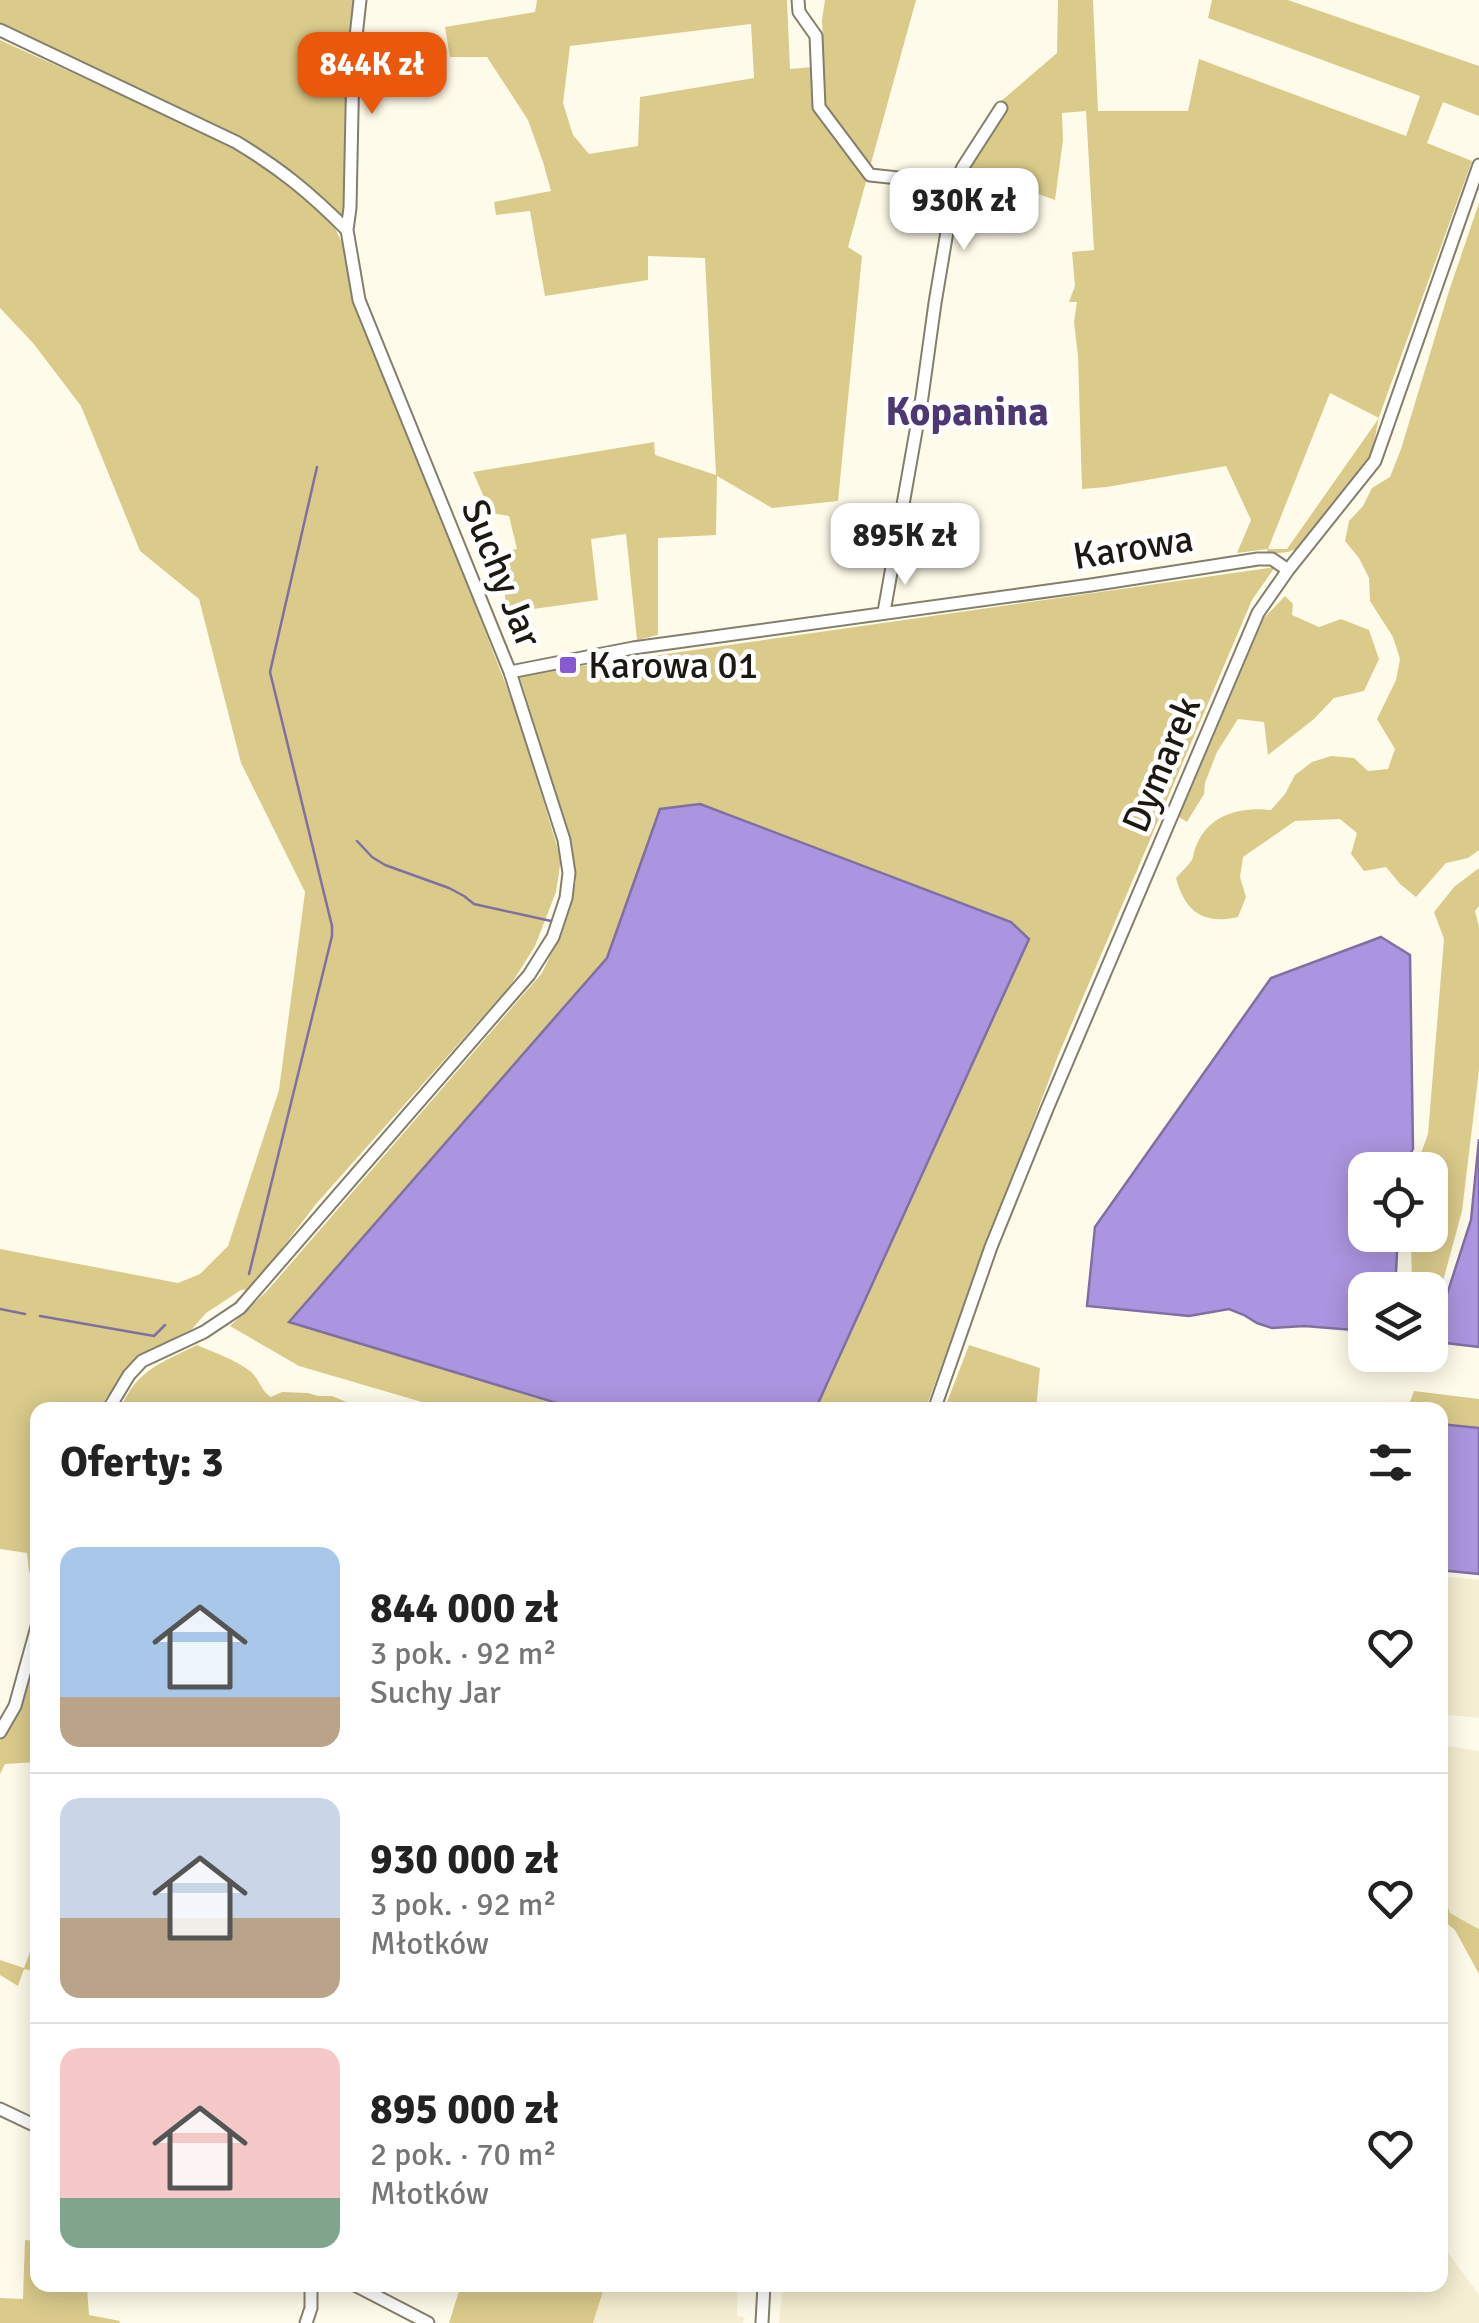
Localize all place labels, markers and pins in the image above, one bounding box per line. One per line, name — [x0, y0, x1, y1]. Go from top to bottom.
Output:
pin: 844K zł — [280, 32, 464, 117]
pin: 930K zł — [872, 168, 1056, 253]
pin: 895K zł — [813, 503, 997, 588]
place label: Karowa 01 — [588, 642, 758, 689]
marker: Karowa 01 — [557, 654, 579, 676]

